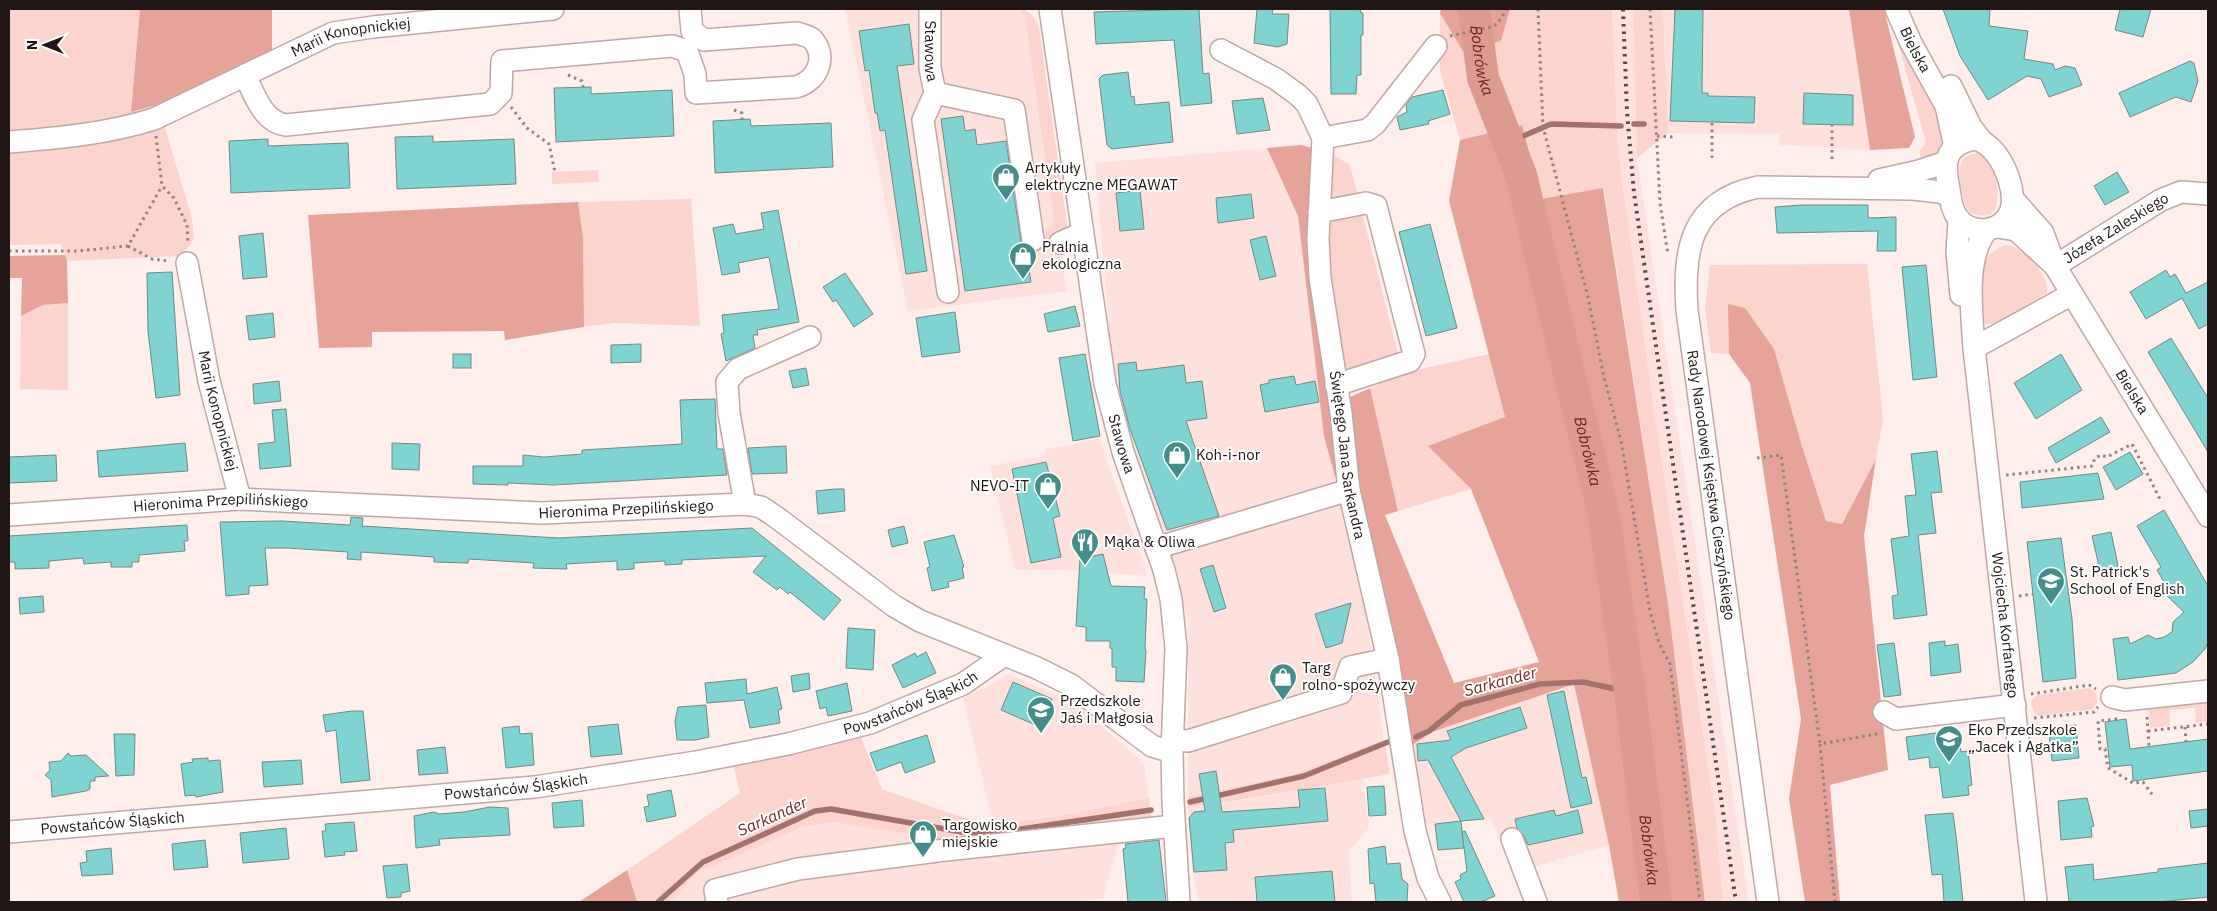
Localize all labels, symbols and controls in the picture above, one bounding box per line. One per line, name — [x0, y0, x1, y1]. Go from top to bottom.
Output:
street label: Marii Konopnickiej — [288, 13, 411, 61]
north arrow — [20, 20, 70, 70]
street label: Stawowa — [921, 20, 942, 83]
water label: Bobrówka — [1466, 24, 1499, 98]
street label: Bielska — [1896, 24, 1935, 76]
text: N — [23, 40, 41, 50]
place label: Artykuły elektryczne MEGAWAT — [1025, 158, 1178, 194]
shop icon: Artykuły elektryczne MEGAWAT — [991, 162, 1021, 201]
street label: Józefa Zaleskiego — [2060, 188, 2171, 267]
place label: Pralnia ekologiczna — [1042, 237, 1121, 273]
shop icon: Pralnia ekologiczna — [1008, 241, 1038, 280]
street label: Marii Konopnickiej — [195, 349, 242, 473]
street label: Rady Narodowej Księstwa Cieszyńskiego — [1683, 349, 1740, 621]
street label: Bielska — [2112, 366, 2153, 417]
street label: Świętego Jana Sarkandra — [1326, 369, 1370, 541]
street label: Stawowa — [1104, 412, 1140, 476]
water label: Bobrówka — [1570, 414, 1606, 488]
shop icon: Koh-i-nor — [1162, 440, 1192, 479]
place label: Koh-i-nor — [1196, 445, 1261, 464]
shop icon: NEVO-IT — [1033, 471, 1063, 510]
place label: NEVO-IT — [970, 476, 1029, 495]
street label: Hieronima Przepilińskiego — [132, 489, 308, 515]
street label: Hieronima Przepilińskiego — [538, 495, 714, 522]
restaurant icon: Mąka & Oliwa — [1070, 527, 1100, 566]
place label: Mąka & Oliwa — [1104, 532, 1195, 551]
street label: Wojciecha Korfantego — [1988, 551, 2023, 699]
place label: St. Patrick's School of English — [2070, 562, 2185, 598]
school or university icon: St. Patrick's School of English — [2036, 566, 2066, 605]
place label: Targ rolno-spożywczy — [1302, 658, 1416, 694]
water label: Sarkander — [1462, 661, 1539, 700]
shop icon: Targ rolno-spożywczy — [1268, 662, 1298, 701]
street label: Powstańców Śląskich — [841, 667, 981, 739]
place label: Przedszkole Jaś i Małgosia — [1060, 691, 1153, 727]
school or university icon: Przedszkole Jaś i Małgosia — [1026, 695, 1056, 734]
place label: Eko Przedszkole „Jacek i Agatka” — [1968, 720, 2079, 756]
school or university icon: Eko Przedszkole „Jacek i Agatka” — [1934, 724, 1964, 763]
street label: Powstańców Śląskich — [443, 769, 589, 804]
water label: Sarkander — [734, 791, 811, 840]
street label: Powstańców Śląskich — [40, 807, 185, 838]
water label: Bobrówka — [1635, 814, 1664, 887]
place label: Targowisko miejskie — [942, 815, 1017, 851]
shop icon: Targowisko miejskie — [908, 819, 938, 858]

